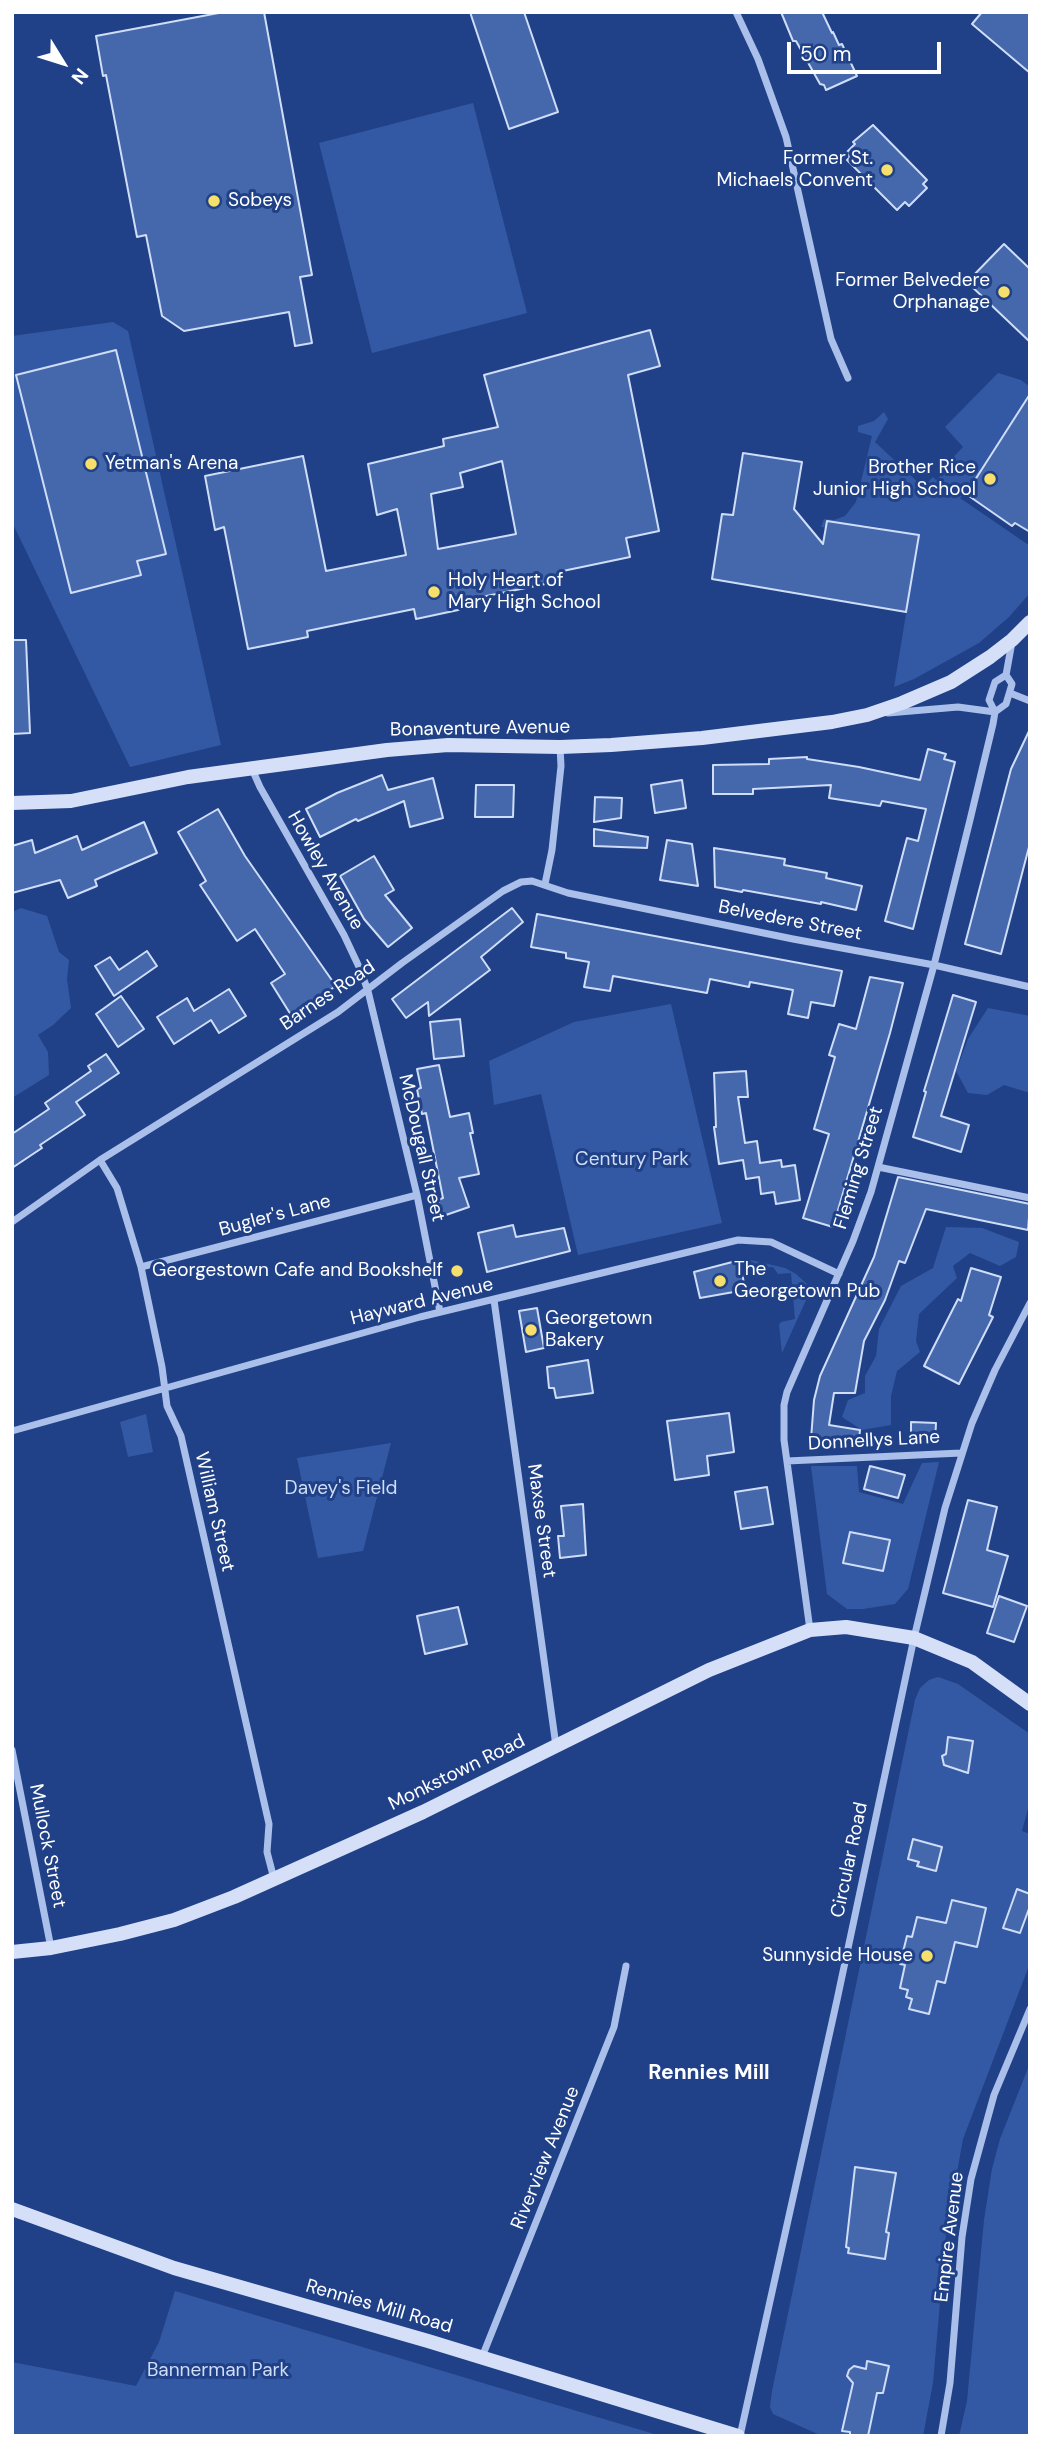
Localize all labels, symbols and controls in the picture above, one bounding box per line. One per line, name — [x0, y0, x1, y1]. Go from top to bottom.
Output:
north arrow — [28, 28, 98, 98]
scale bar — [790, 28, 944, 72]
text: 50 m — [800, 40, 851, 68]
text: N — [66, 63, 94, 89]
place label: Former St. Michaels Convent — [716, 148, 873, 192]
marker: Former St. Michaels Convent — [879, 162, 895, 178]
place label: Sobeys — [228, 190, 292, 212]
marker: Sobeys — [206, 193, 222, 209]
place label: Former Belvedere Orphanage — [835, 270, 990, 314]
marker: Former Belvedere Orphanage — [996, 284, 1012, 300]
place label: Yetman's Arena — [105, 453, 238, 475]
marker: Yetman's Arena — [83, 456, 99, 472]
place label: Brother Rice Junior High School — [813, 457, 976, 501]
marker: Brother Rice Junior High School — [982, 471, 998, 487]
place label: Holy Heart of Mary High School — [448, 570, 601, 614]
marker: Holy Heart of Mary High School — [426, 584, 442, 600]
street label: Bonaventure Avenue — [390, 716, 570, 742]
street label: Howley Avenue — [282, 808, 368, 934]
street label: Belvedere Street — [716, 896, 864, 946]
street label: Barnes Road — [276, 956, 380, 1036]
street label: McDougall Street — [393, 1072, 449, 1224]
street label: Fleming Street — [830, 1104, 888, 1232]
park label: Century Park — [575, 1149, 689, 1171]
street label: Bugler's Lane — [217, 1190, 333, 1242]
place label: The Georgetown Pub — [734, 1259, 880, 1303]
place label: Georgestown Cafe and Bookshelf — [152, 1260, 443, 1282]
marker: Georgestown Cafe and Bookshelf — [449, 1263, 465, 1279]
street label: Hayward Avenue — [348, 1273, 496, 1331]
marker: The Georgetown Pub — [712, 1273, 728, 1289]
place label: Georgetown Bakery — [545, 1308, 652, 1352]
marker: Georgetown Bakery — [523, 1322, 539, 1338]
street label: Donnellys Lane — [807, 1426, 941, 1456]
street label: William Street — [189, 1450, 239, 1574]
street label: Maxse Street — [522, 1462, 560, 1580]
park label: Davey's Field — [285, 1478, 397, 1500]
street label: Monkstown Road — [385, 1730, 529, 1816]
street label: Mullock Street — [24, 1782, 70, 1910]
street label: Circular Road — [827, 1800, 873, 1920]
place label: Sunnyside House — [762, 1945, 913, 1967]
marker: Sunnyside House — [919, 1948, 935, 1964]
district label: Rennies Mill — [648, 2060, 770, 2086]
street label: Riverview Avenue — [507, 2083, 585, 2233]
street label: Empire Avenue — [931, 2171, 969, 2303]
street label: Rennies Mill Road — [303, 2275, 455, 2339]
park label: Bannerman Park — [147, 2360, 289, 2382]

